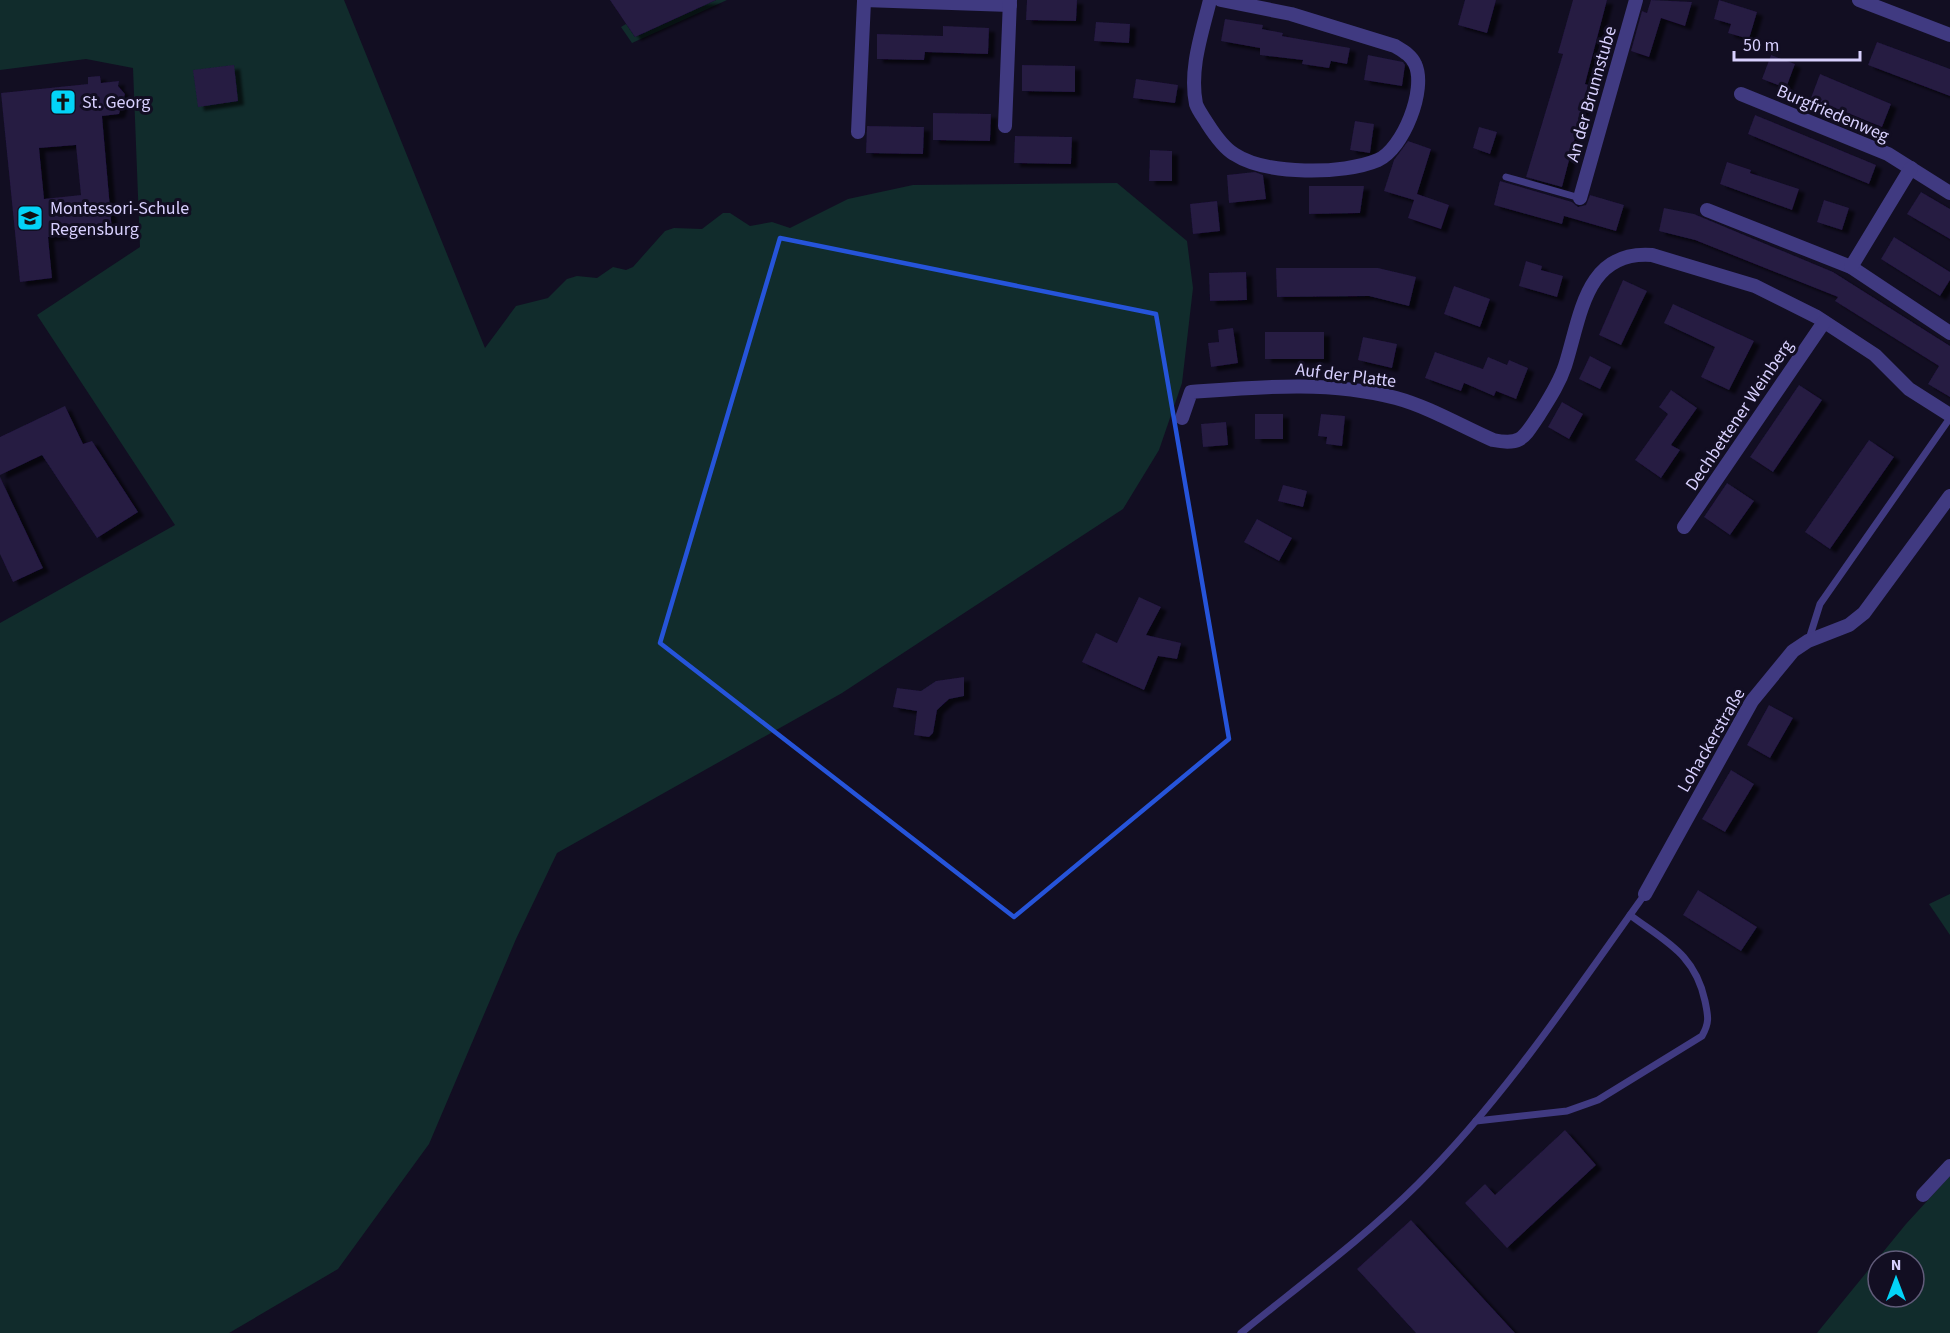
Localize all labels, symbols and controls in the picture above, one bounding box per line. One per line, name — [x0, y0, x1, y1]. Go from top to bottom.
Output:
street label: An der Brunnstube — [1560, 23, 1623, 165]
scale bar — [1734, 24, 1860, 62]
text: 50 m — [1743, 33, 1779, 58]
street label: Burgfriedenweg — [1773, 79, 1893, 148]
church icon: St. Georg — [48, 87, 78, 117]
place label: St. Georg — [82, 90, 150, 115]
place label: Montessori-Schule Regensburg — [50, 196, 189, 242]
school or university icon: Montessori-Schule Regensburg — [15, 203, 45, 233]
street label: Dechbettener Weinberg — [1680, 335, 1799, 496]
street label: Auf der Platte — [1294, 357, 1398, 394]
street label: Lohackerstraße — [1671, 683, 1751, 797]
north arrow — [1866, 1249, 1926, 1309]
text: N — [1891, 1254, 1901, 1276]

